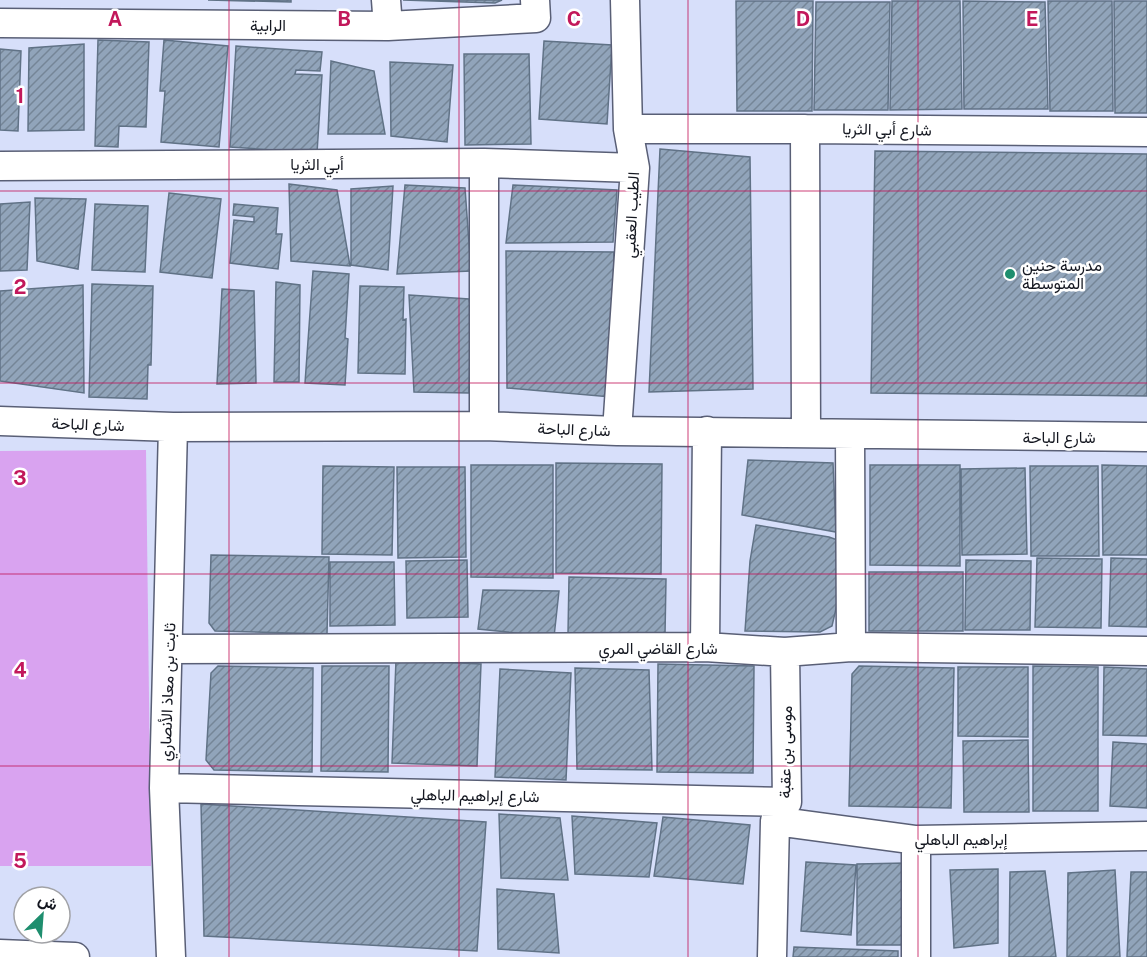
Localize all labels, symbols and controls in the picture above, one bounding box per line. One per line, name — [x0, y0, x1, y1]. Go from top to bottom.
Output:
text: A — [108, 7, 122, 31]
text: B — [337, 7, 351, 31]
text: C — [567, 7, 581, 31]
text: D — [796, 7, 810, 31]
text: E — [1026, 7, 1038, 31]
street label: الرابية — [250, 16, 286, 36]
text: 1 — [16, 84, 24, 108]
street label: شارع أبي الثريا — [842, 119, 932, 144]
street label: أبي الثريا — [290, 155, 344, 178]
street label: الطيب العقبي — [620, 171, 647, 259]
place label: مدرسة حنين المتوسطة — [1022, 256, 1102, 294]
marker: مدرسة حنين المتوسطة — [1003, 267, 1017, 281]
text: 2 — [14, 275, 26, 299]
street label: شارع الباحة — [51, 414, 125, 437]
street label: شارع الباحة — [537, 419, 611, 442]
street label: شارع الباحة — [1022, 428, 1096, 449]
text: 3 — [13, 466, 27, 490]
street label: ثابت بن معاذ الأنصاري — [156, 622, 183, 762]
street label: شارع القاضي المري — [598, 639, 718, 662]
text: 4 — [13, 658, 27, 682]
street label: موسى بن عقبة — [775, 705, 797, 799]
street label: شارع إبراهيم الباهلي — [410, 785, 540, 810]
street label: إبراهيم الباهلي — [915, 830, 1008, 853]
text: 5 — [13, 849, 27, 873]
north arrow — [12, 885, 72, 945]
text: ش — [35, 889, 61, 915]

